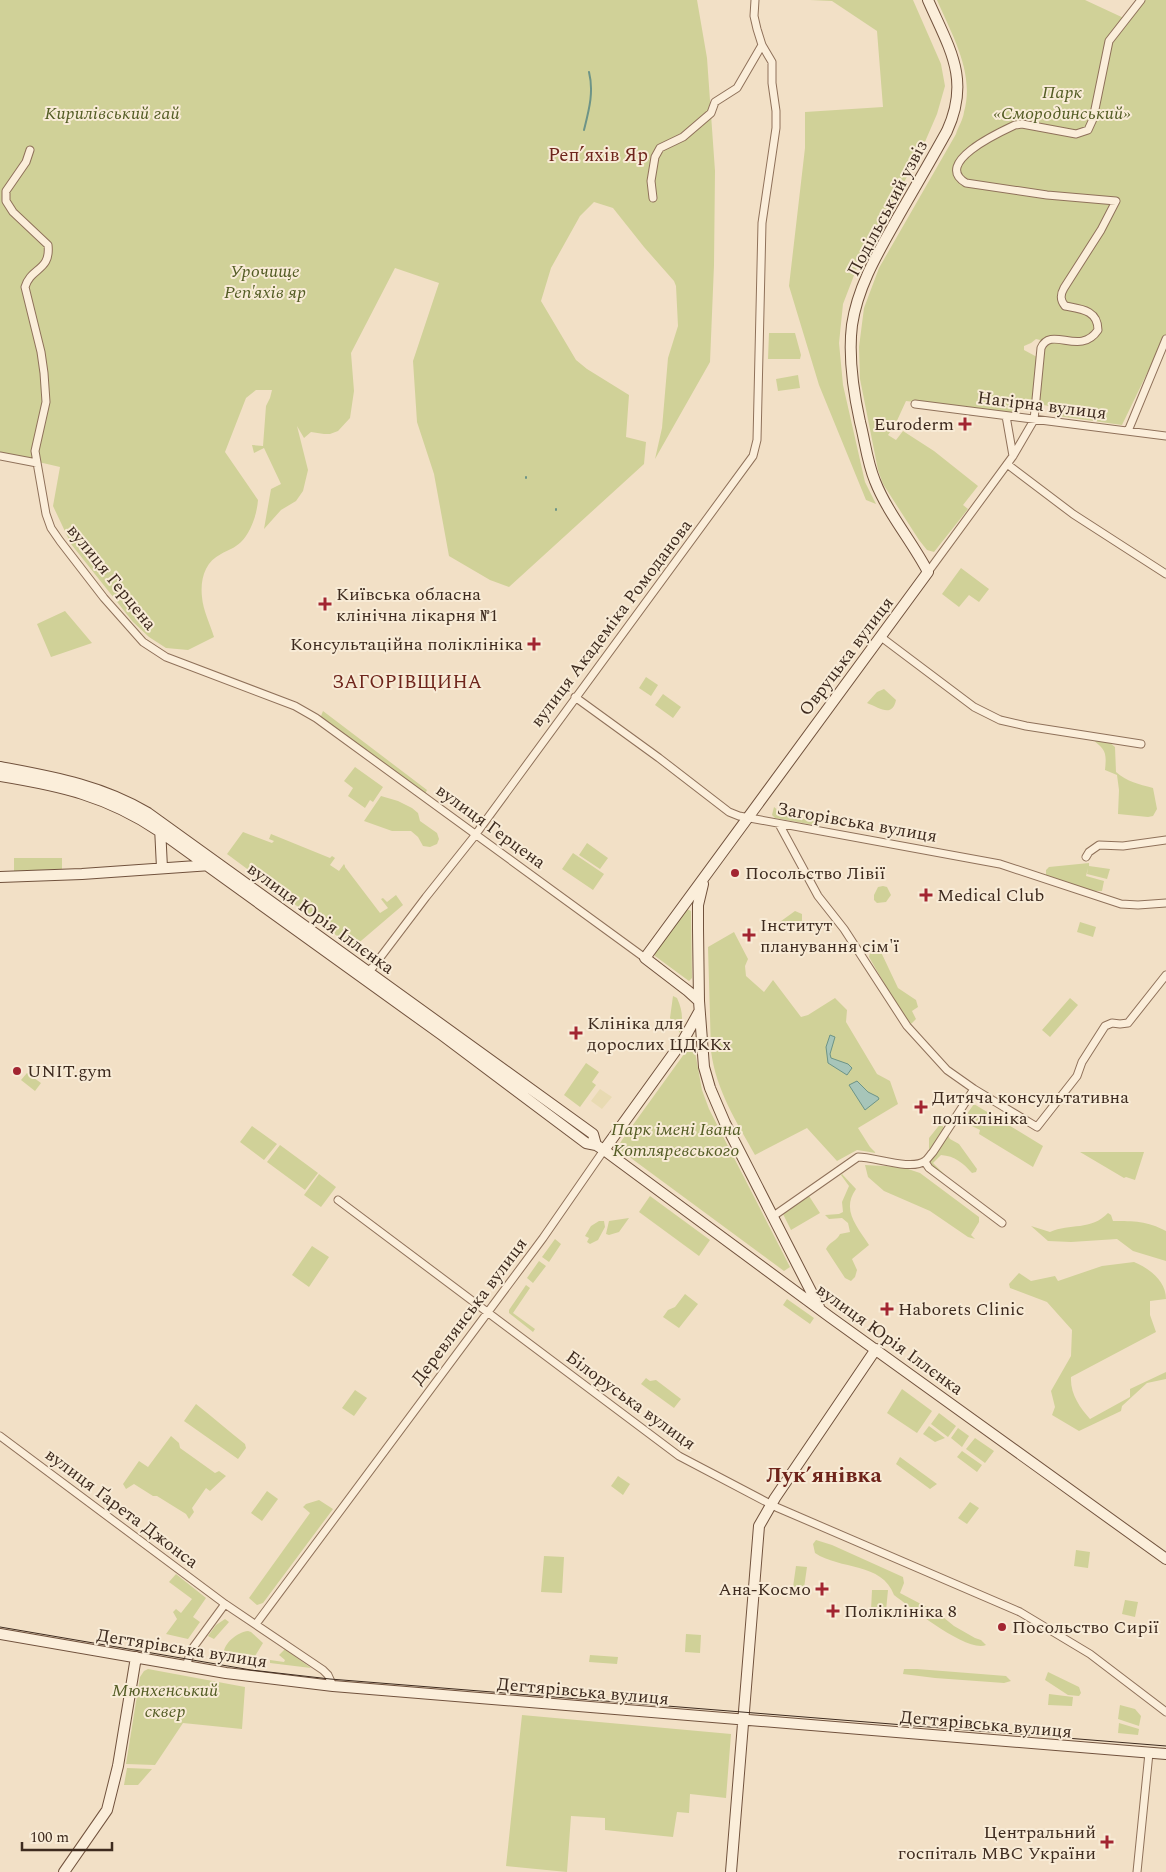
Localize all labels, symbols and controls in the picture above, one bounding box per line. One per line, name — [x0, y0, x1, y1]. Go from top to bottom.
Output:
park label: Парк «Смородинський» — [993, 79, 1131, 127]
park label: Кирилівський гай — [44, 100, 180, 127]
street label: Подільський узвіз — [840, 135, 935, 281]
district label: Репʼяхів Яр — [548, 141, 648, 170]
park label: Урочище Реп'яхів яр — [224, 258, 306, 306]
street label: Нагірна вулиця — [976, 384, 1108, 427]
place label: Euroderm — [874, 411, 954, 438]
marker: Euroderm — [958, 417, 972, 431]
street label: вулиця Академіка Ромоданова — [524, 513, 699, 733]
street label: вулиця Герцена — [60, 518, 163, 637]
place label: Київська обласна клінічна лікарня №1 — [336, 581, 498, 629]
street label: Овруцька вулиця — [792, 591, 900, 722]
marker: Київська обласна клінічна лікарня №1 — [318, 597, 332, 611]
place label: Консультаційна поліклініка — [290, 631, 523, 658]
marker: Консультаційна поліклініка — [527, 637, 541, 651]
district label: ЗАГОРІВЩИНА — [332, 668, 482, 697]
street label: вулиця Герцена — [430, 777, 551, 876]
street label: Загорівська вулиця — [775, 795, 939, 850]
street label: вулиця Юрія Іллєнка — [241, 856, 400, 981]
place label: Посольство Лівії — [745, 860, 886, 887]
marker: Посольство Лівії — [729, 867, 741, 879]
place label: Medical Club — [937, 882, 1044, 909]
marker: Medical Club — [919, 888, 933, 902]
place label: Інститут планування сім'ї — [760, 912, 899, 960]
marker: Інститут планування сім'ї — [742, 928, 756, 942]
place label: Клініка для дорослих ЦДККх — [587, 1010, 731, 1058]
marker: Клініка для дорослих ЦДККх — [569, 1026, 583, 1040]
place label: UNIT.gym — [27, 1058, 112, 1085]
marker: UNIT.gym — [11, 1065, 23, 1077]
place label: Дитяча консультативна поліклініка — [932, 1084, 1129, 1132]
marker: Дитяча консультативна поліклініка — [914, 1100, 928, 1114]
park label: Парк імені Івана Котляревського — [611, 1116, 741, 1164]
street label: Деревлянська вулиця — [405, 1232, 534, 1391]
street label: вулиця Юрія Іллєнка — [810, 1277, 969, 1402]
place label: Haborets Clinic — [898, 1296, 1024, 1323]
marker: Haborets Clinic — [880, 1302, 894, 1316]
street label: Білоруська вулиця — [560, 1344, 701, 1457]
street label: вулиця Ґарета Джонса — [39, 1442, 204, 1575]
district label: Лукʼянівка — [766, 1459, 882, 1492]
place label: Ана-Космо — [718, 1576, 811, 1603]
marker: Ана-Космо — [815, 1582, 829, 1596]
place label: Поліклініка 8 — [844, 1598, 957, 1625]
marker: Поліклініка 8 — [826, 1604, 840, 1618]
place label: Посольство Сирії — [1012, 1614, 1159, 1641]
marker: Посольство Сирії — [996, 1621, 1008, 1633]
street label: Дегтярівська вулиця — [95, 1622, 269, 1675]
street label: Дегтярівська вулиця — [496, 1671, 670, 1712]
park label: Мюнхенський сквер — [112, 1677, 219, 1725]
street label: Дегтярівська вулиця — [899, 1704, 1073, 1745]
place label: Центральний госпіталь МВС України — [898, 1819, 1096, 1867]
scale bar — [22, 1820, 112, 1852]
text: 100 m — [30, 1826, 69, 1849]
marker: Центральний госпіталь МВС України — [1100, 1835, 1114, 1849]

